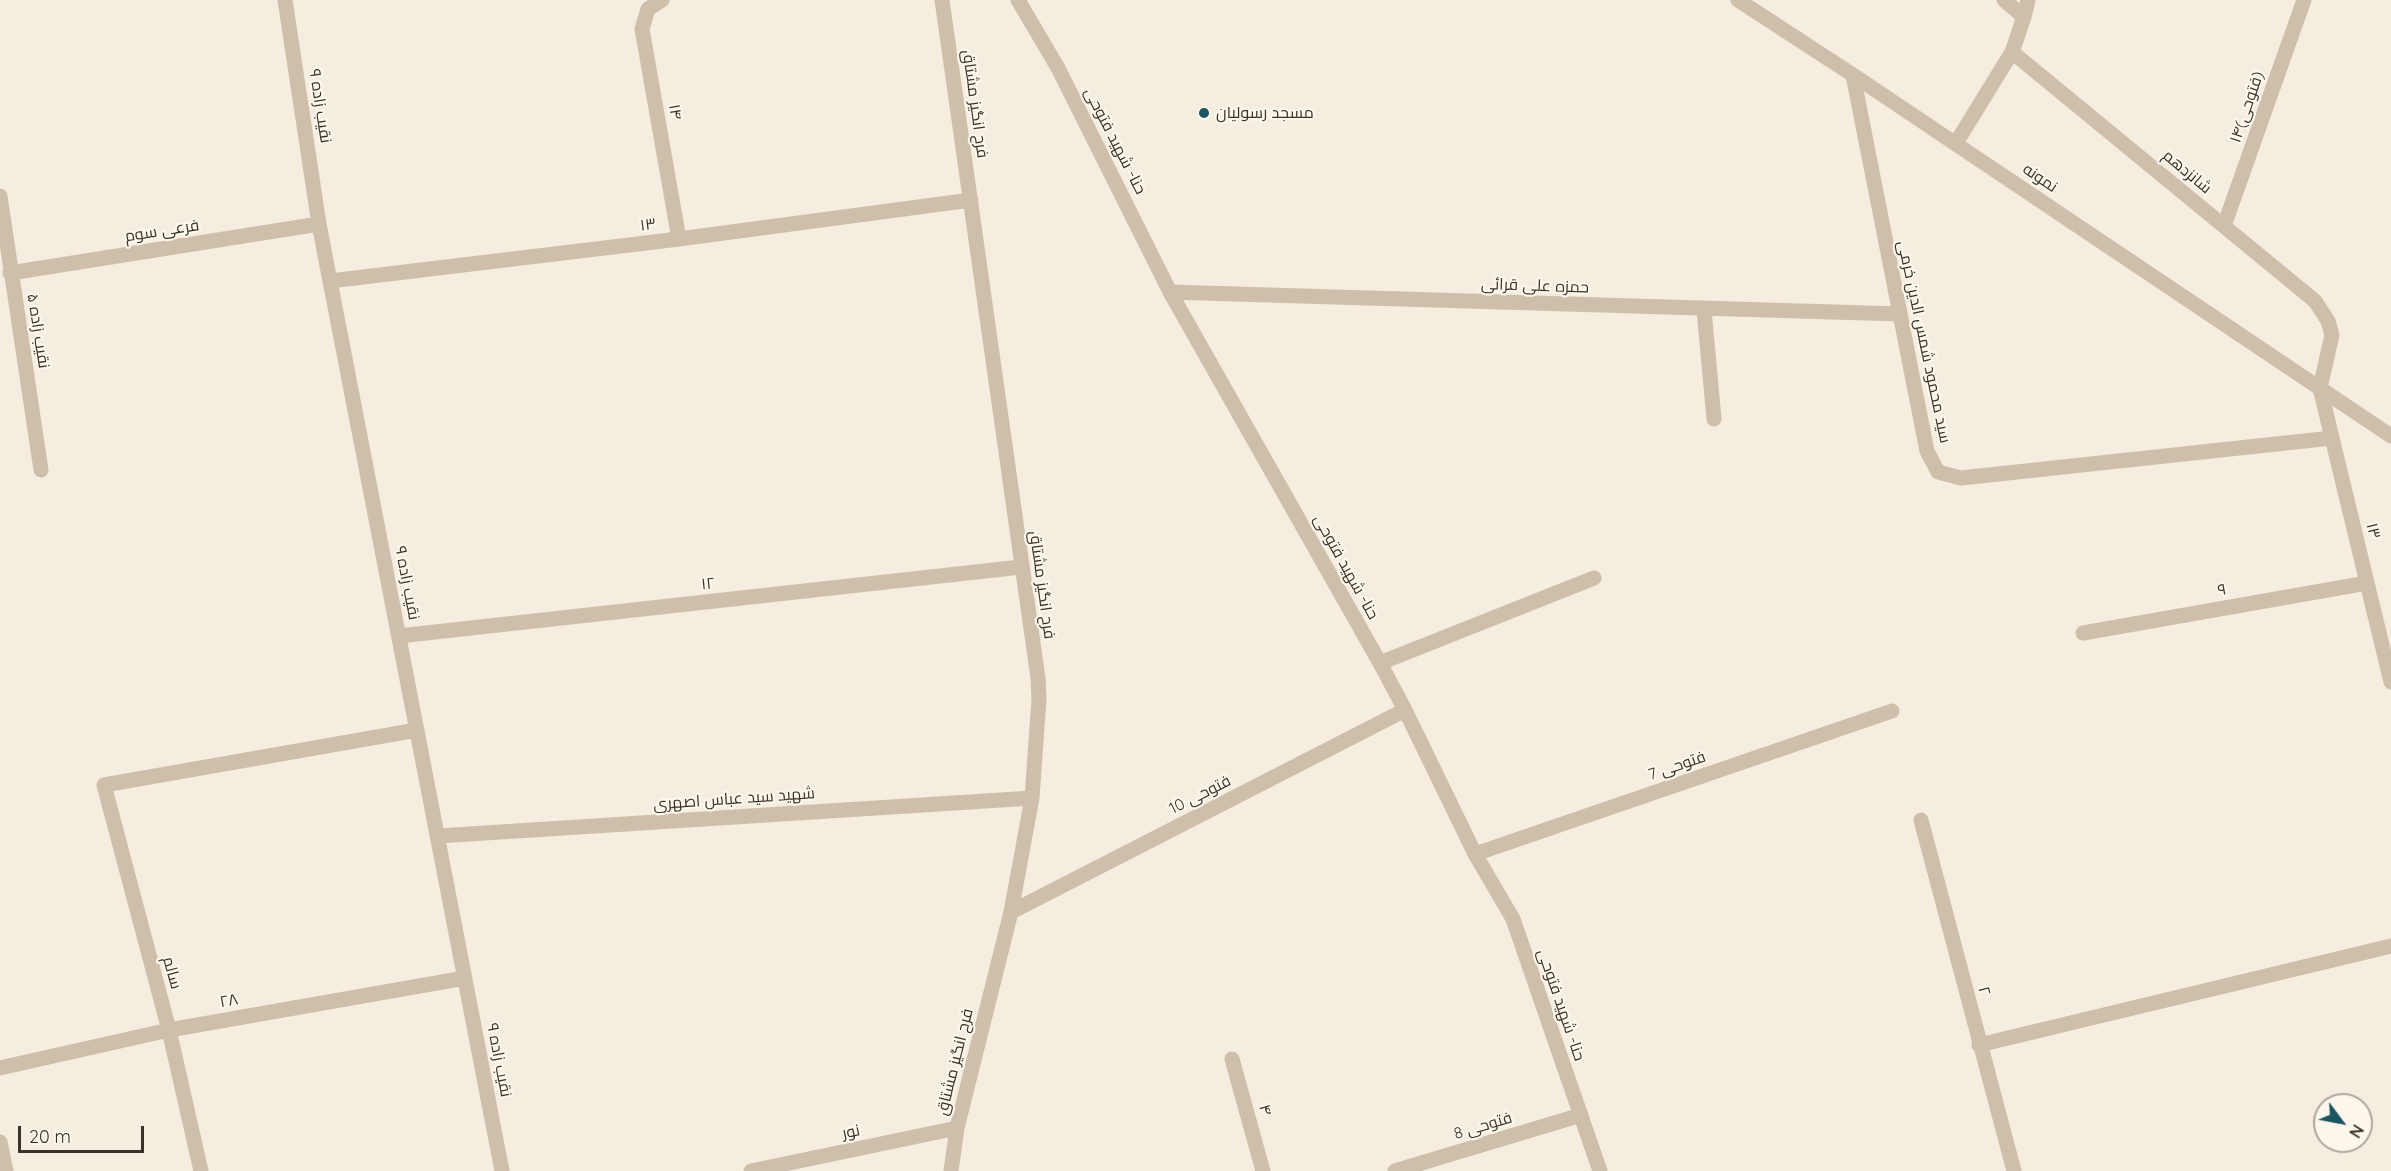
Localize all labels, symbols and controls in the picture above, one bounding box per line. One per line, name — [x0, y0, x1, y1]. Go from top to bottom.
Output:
street label: فرح انگیز مشتاق — [958, 49, 992, 159]
street label: نقیب زاده ۹ — [305, 68, 335, 144]
street label: ۱۴(فتوحی) — [2226, 69, 2268, 145]
street label: حنا- شهید فتوحی — [1080, 85, 1150, 197]
street label: ۱۴ — [664, 103, 686, 121]
place label: مسجد رسولیان — [1216, 103, 1314, 123]
marker: مسجد رسولیان — [1197, 106, 1211, 120]
street label: شانزدهم — [2159, 146, 2215, 198]
street label: نمونه — [2019, 159, 2061, 197]
street label: ۱۳ — [639, 215, 657, 235]
street label: فرعی سوم — [123, 216, 201, 246]
street label: سید محمود شمس الدین خرمی — [1893, 239, 1955, 445]
street label: حمزه علی قرائی — [1481, 275, 1589, 297]
street label: نقیب زاده ۵ — [23, 292, 53, 370]
street label: حنا- شهید فتوحی — [1309, 511, 1383, 623]
street label: ۱۳ — [2362, 521, 2384, 541]
street label: فرح انگیز مشتاق — [1025, 530, 1059, 640]
street label: نقیب زاده ۹ — [390, 544, 424, 622]
street label: ۱۲ — [700, 574, 716, 594]
street label: ۹ — [2216, 580, 2228, 600]
street label: فتوحی 7 — [1646, 747, 1708, 785]
street label: فتوحی 10 — [1166, 771, 1234, 819]
street label: شهید سید عباس اصهری — [653, 784, 815, 814]
street label: حنا- شهید فتوحی — [1533, 947, 1589, 1063]
street label: سالم — [158, 955, 186, 991]
street label: ۲ — [1974, 985, 1994, 997]
street label: ۲۸ — [218, 990, 240, 1012]
street label: فرح انگیز مشتاق — [932, 1007, 978, 1117]
street label: نقیب زاده ۹ — [482, 1021, 516, 1099]
north arrow — [2313, 1093, 2373, 1153]
street label: ۴ — [1254, 1102, 1276, 1118]
street label: فتوحی 8 — [1452, 1108, 1514, 1144]
scale bar — [21, 1114, 147, 1152]
street label: نور — [840, 1121, 862, 1143]
text: N — [2345, 1121, 2368, 1142]
text: 20 m — [29, 1125, 71, 1148]

